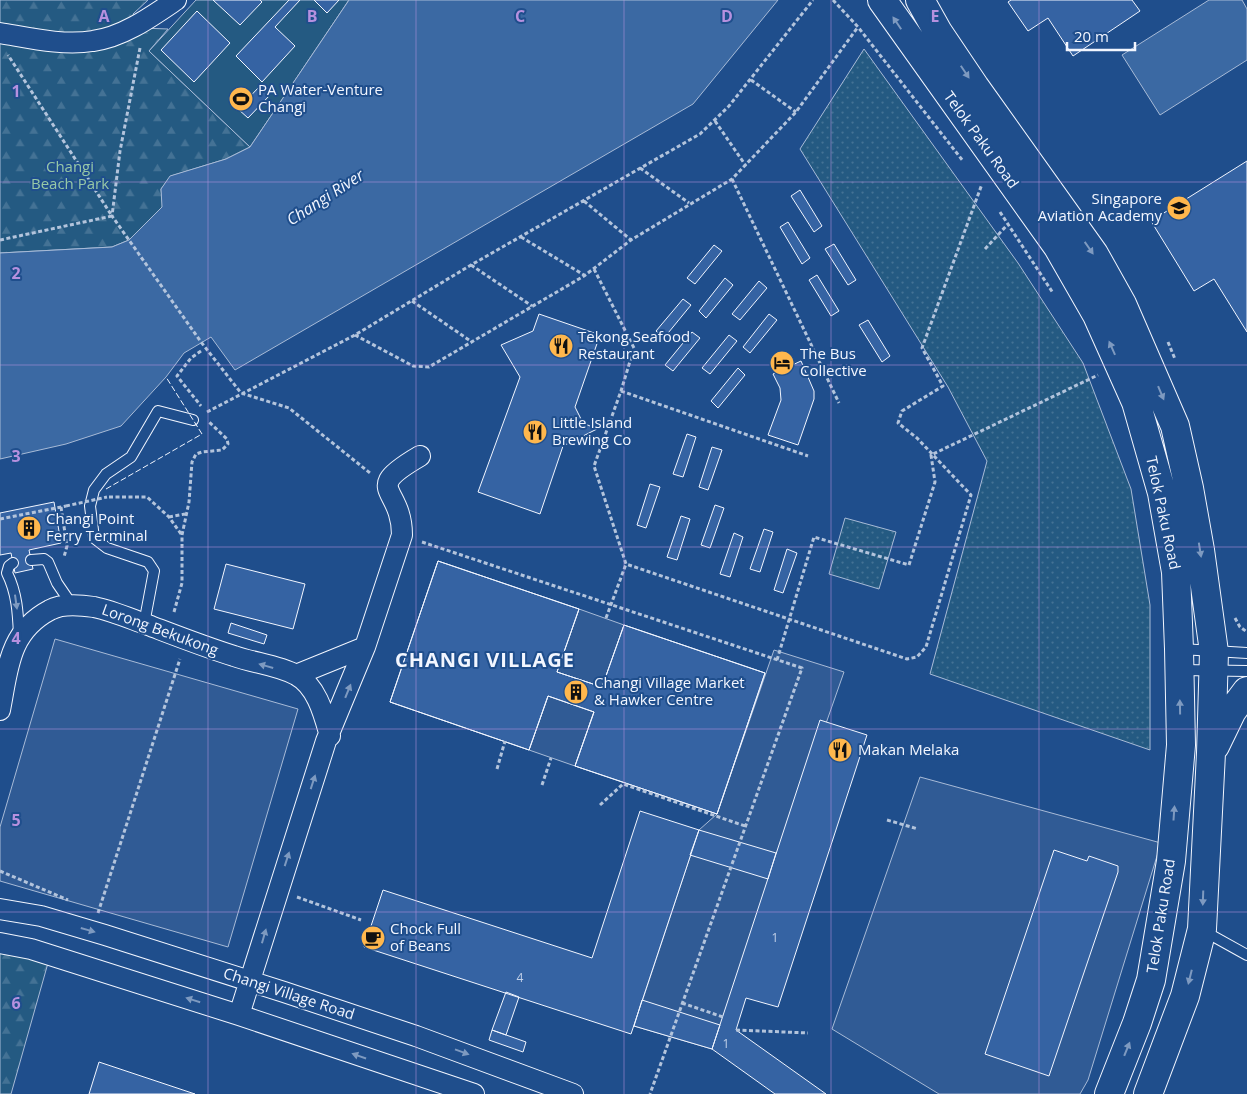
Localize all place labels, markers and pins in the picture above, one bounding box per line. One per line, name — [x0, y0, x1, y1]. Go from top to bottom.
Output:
place label: PA Water-Venture Changi — [258, 79, 383, 116]
sports icon: PA Water-Venture Changi — [228, 86, 254, 112]
place label: Singapore Aviation Academy — [1038, 188, 1162, 225]
school or university icon: Singapore Aviation Academy — [1166, 195, 1192, 221]
place label: Tekong Seafood Restaurant — [578, 326, 690, 363]
restaurant icon: Tekong Seafood Restaurant — [548, 333, 574, 359]
place label: The Bus Collective — [800, 343, 867, 380]
hotel icon: The Bus Collective — [769, 350, 795, 376]
place label: Little Island Brewing Co — [552, 412, 632, 449]
restaurant icon: Little Island Brewing Co — [522, 419, 548, 445]
place label: Changi Point Ferry Terminal — [46, 508, 148, 545]
building icon: Changi Point Ferry Terminal — [16, 515, 42, 541]
place label: Changi Village Market & Hawker Centre — [594, 672, 745, 709]
building icon: Changi Village Market & Hawker Centre — [563, 679, 589, 705]
restaurant icon: Makan Melaka — [827, 737, 853, 763]
place label: Makan Melaka — [858, 739, 959, 759]
place label: Chock Full of Beans — [390, 918, 461, 955]
cafe icon: Chock Full of Beans — [360, 925, 386, 951]

